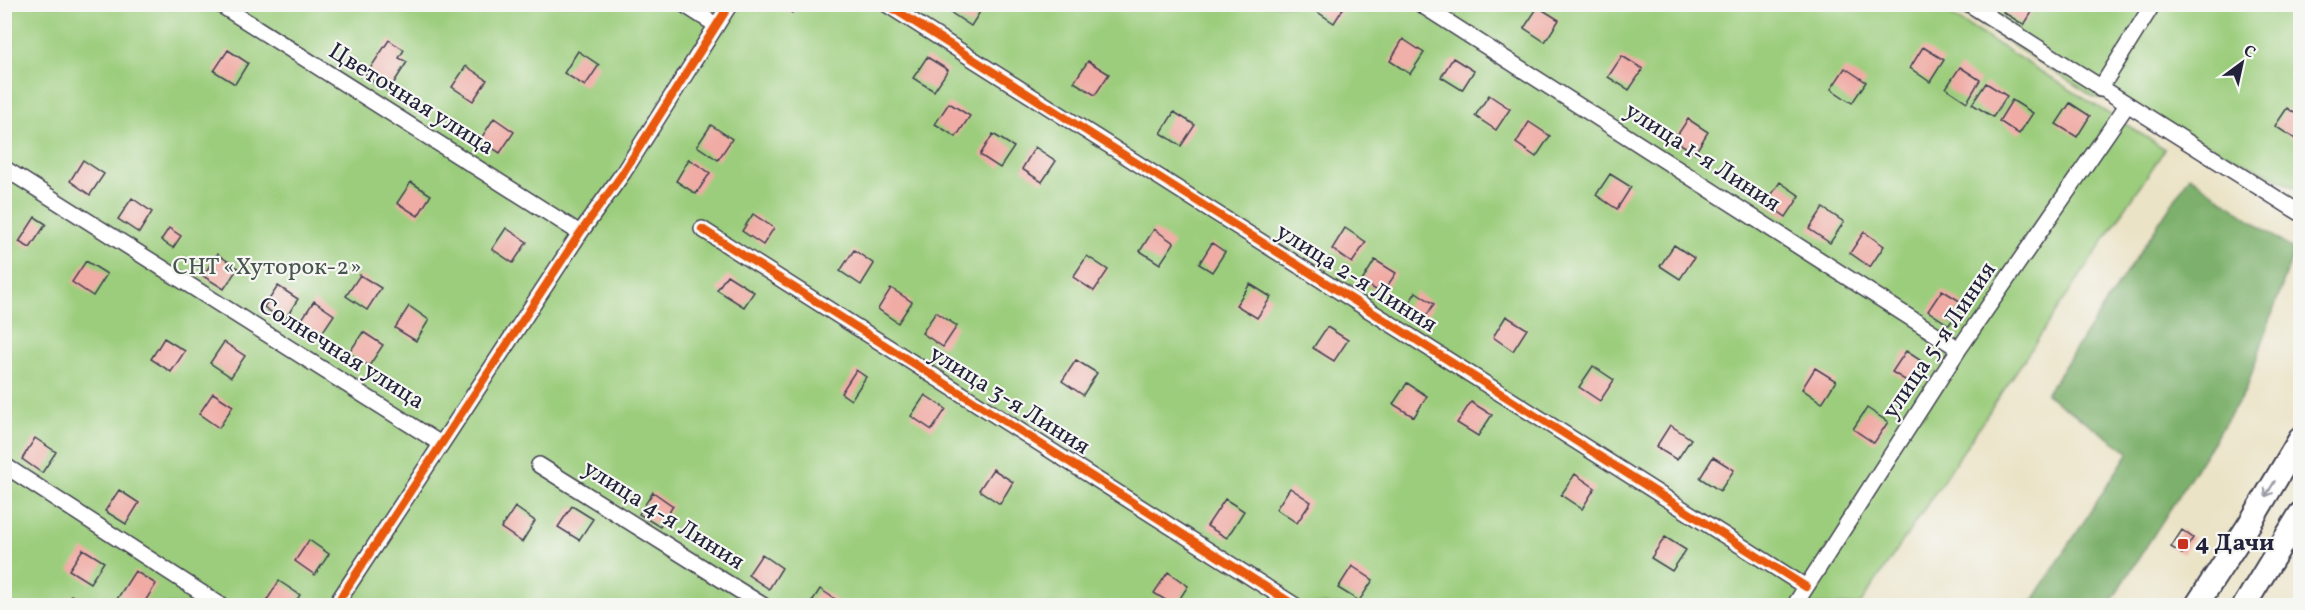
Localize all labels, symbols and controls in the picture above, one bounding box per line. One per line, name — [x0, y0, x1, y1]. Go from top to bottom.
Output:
north arrow — [2212, 33, 2272, 93]
street label: Цветочная улица — [321, 35, 501, 165]
text: С — [2239, 40, 2259, 64]
street label: улица 1-я Линия — [1617, 95, 1787, 221]
street label: улица 2-я Линия — [1269, 216, 1443, 342]
park label: СНТ «Хуторок-2» — [172, 251, 362, 285]
street label: улица 5-я Линия — [1875, 256, 2005, 426]
street label: Солнечная улица — [251, 289, 431, 419]
street label: улица 3-я Линия — [922, 338, 1096, 464]
street label: улица 4-я Линия — [576, 453, 750, 579]
one-way arrow — [2264, 480, 2276, 497]
place label: 4 Дачи — [2195, 527, 2274, 561]
marker: 4 Дачи — [2176, 537, 2190, 551]

